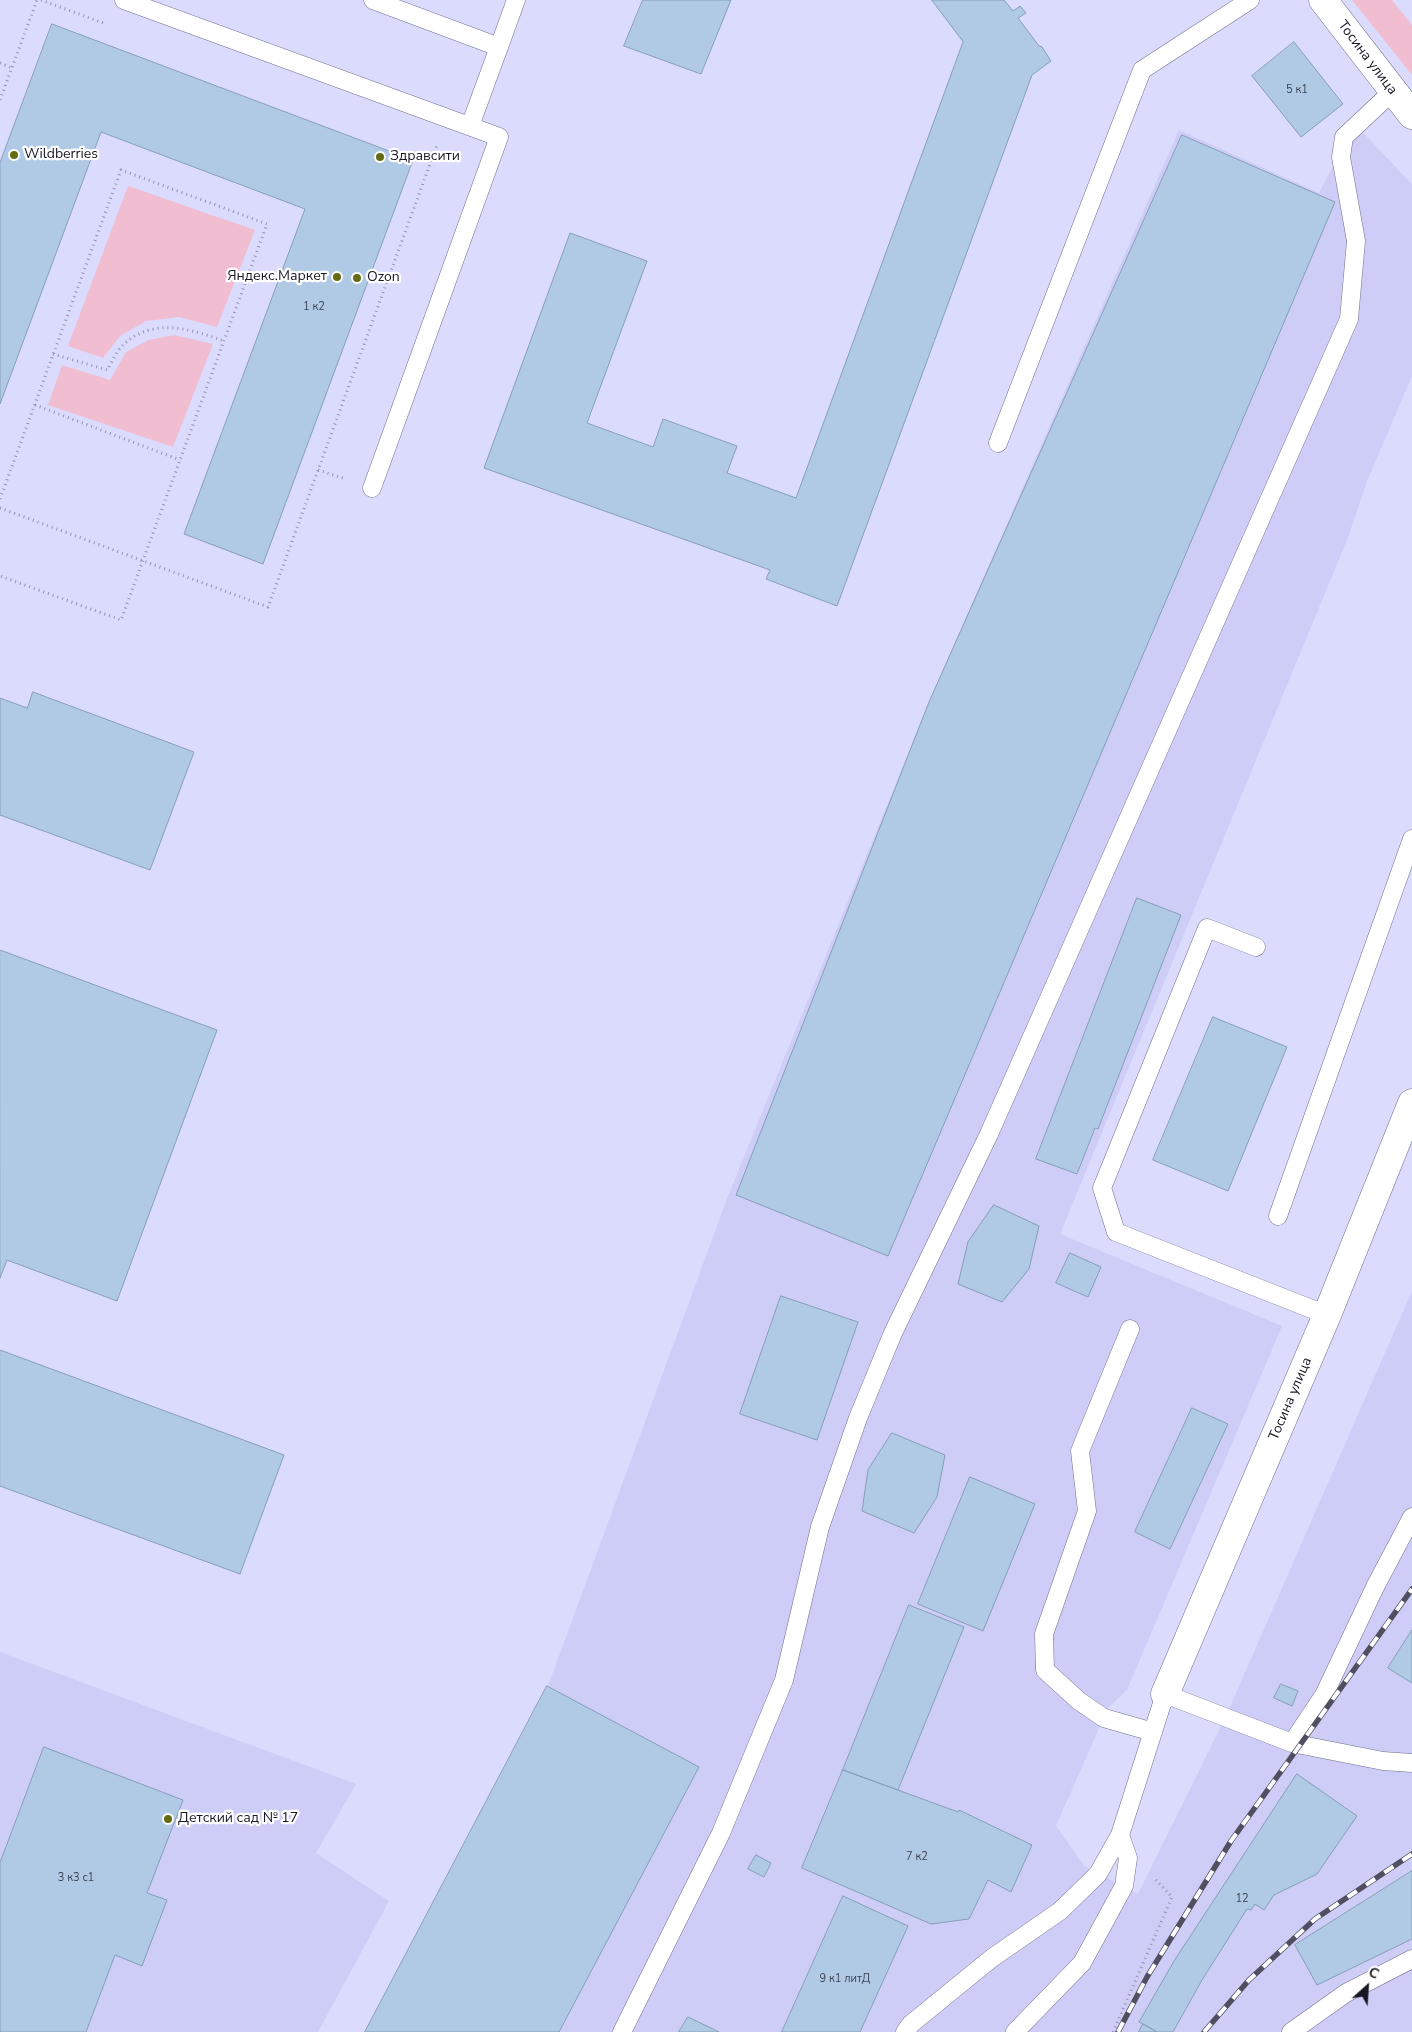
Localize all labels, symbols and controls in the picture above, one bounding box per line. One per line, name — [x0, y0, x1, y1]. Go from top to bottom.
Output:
street label: Тосина улица — [1334, 18, 1400, 98]
house number: 5 к1 — [1286, 83, 1308, 97]
place label: Wildberries — [24, 147, 98, 163]
marker: Wildberries — [8, 149, 20, 161]
place label: Здравсити — [390, 149, 460, 165]
marker: Здравсити — [374, 151, 386, 163]
place label: Яндекс.Маркет — [227, 269, 327, 285]
place label: Ozon — [367, 270, 400, 286]
marker: Яндекс.Маркет — [331, 271, 343, 283]
marker: Ozon — [351, 272, 363, 284]
house number: 1 к2 — [303, 300, 325, 314]
street label: Тосина улица — [1266, 1355, 1316, 1443]
place label: Детский сад № 17 — [178, 1811, 298, 1827]
marker: Детский сад № 17 — [162, 1813, 174, 1825]
house number: 7 к2 — [906, 1850, 928, 1864]
house number: 3 к3 с1 — [58, 1871, 94, 1885]
house number: 12 — [1235, 1892, 1249, 1906]
north arrow — [1342, 1962, 1392, 2012]
text: С — [1365, 1962, 1382, 1984]
house number: 9 к1 литД — [820, 1972, 870, 1986]

